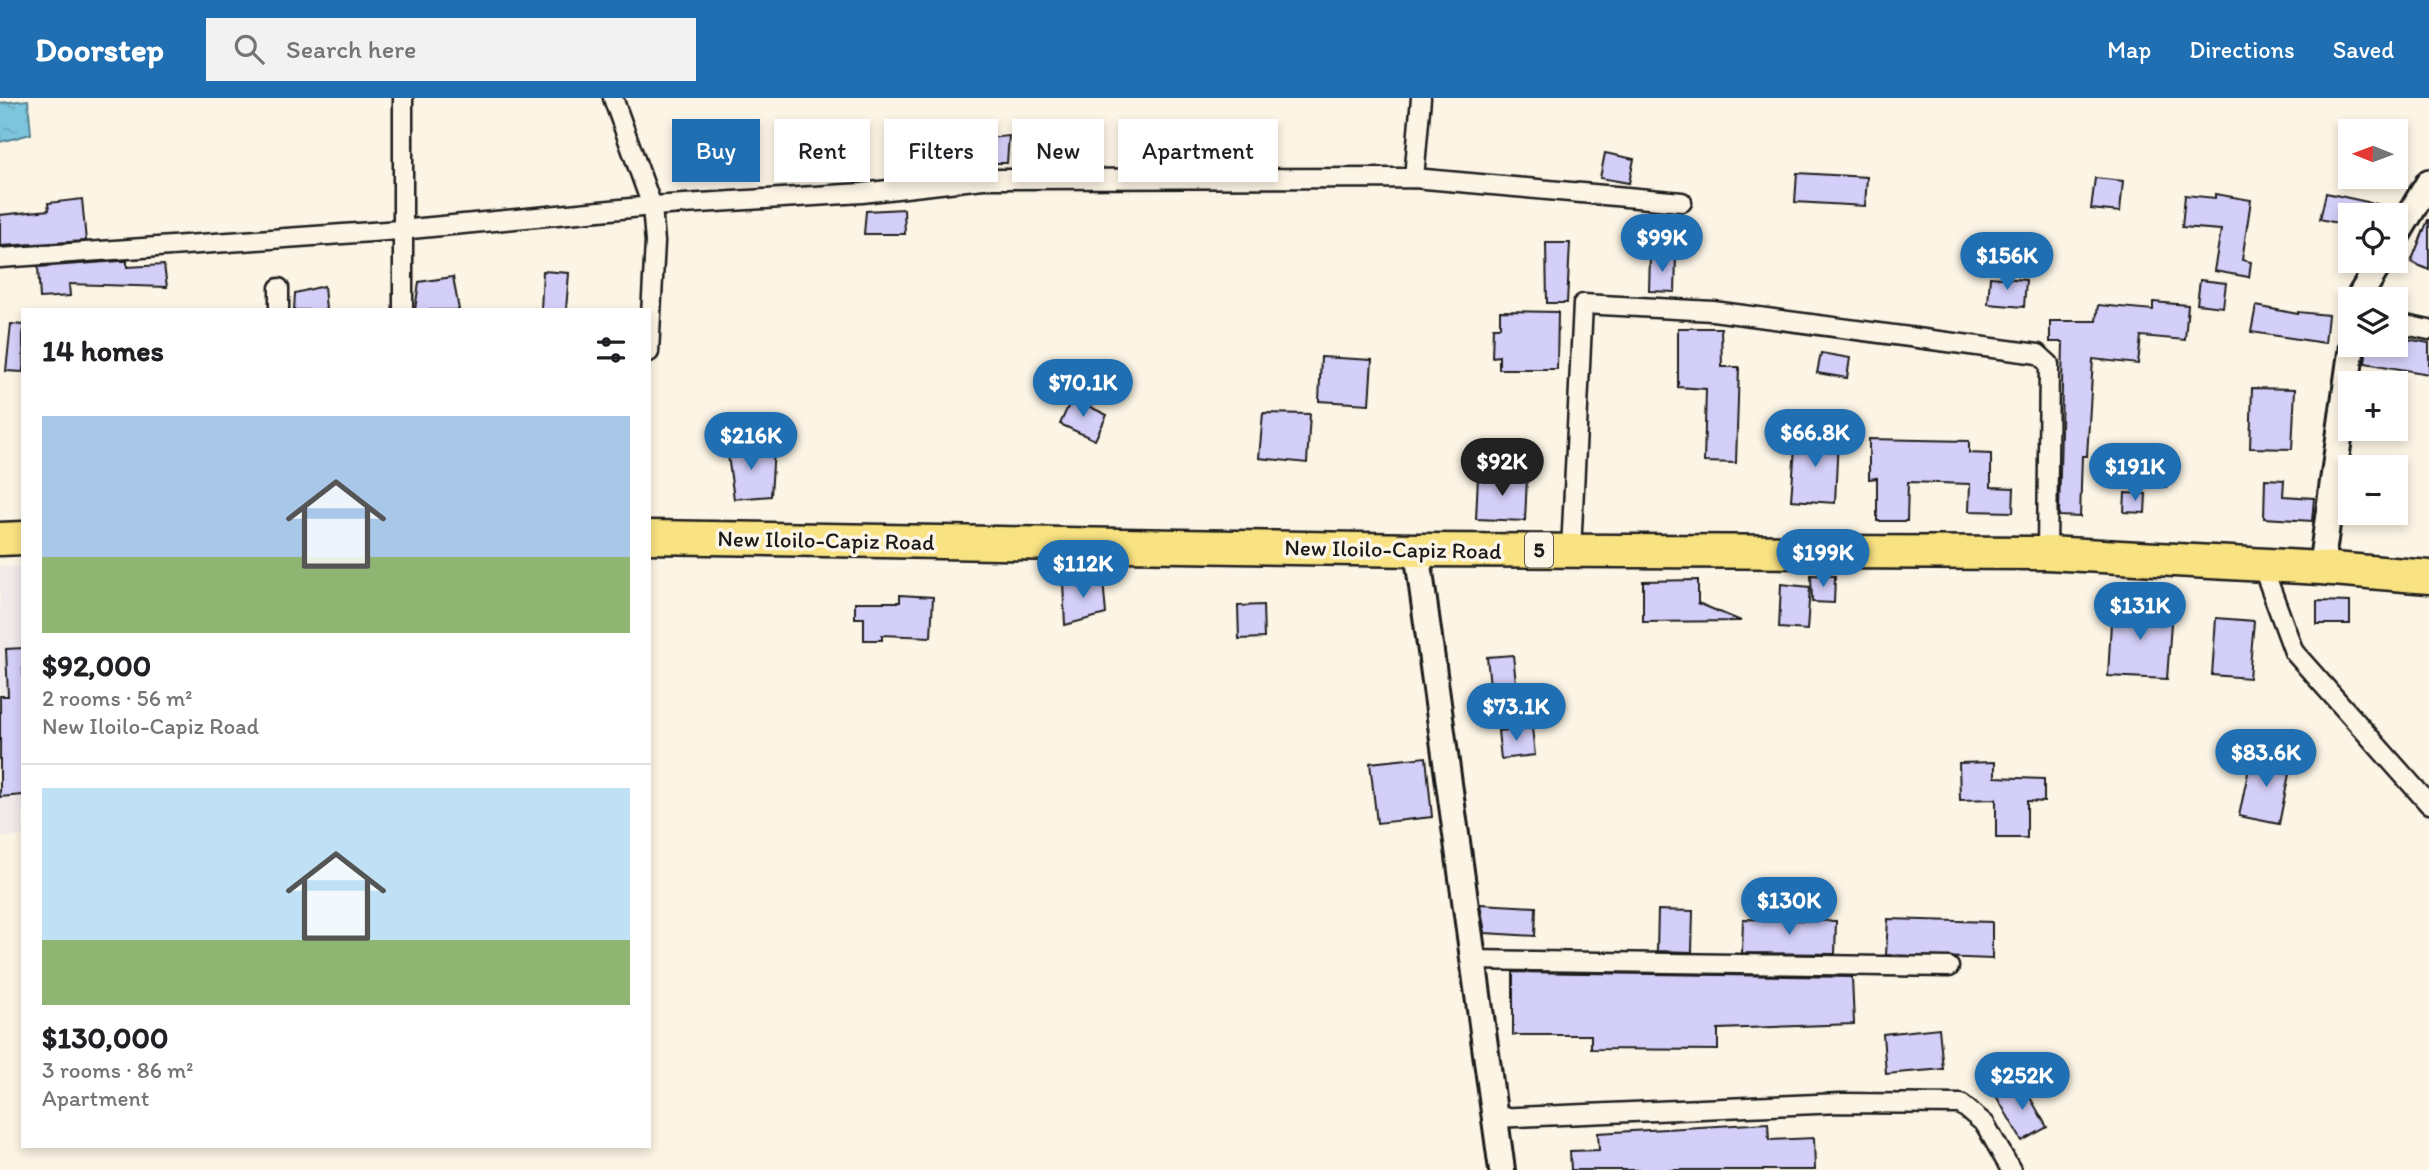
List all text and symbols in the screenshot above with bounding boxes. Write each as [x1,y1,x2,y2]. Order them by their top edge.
search box [206,18,696,81]
text: Doorstep [35,30,164,69]
icon: search [230,30,268,68]
text: Search here [286,33,416,65]
text: Map [2107,35,2151,64]
text: Directions [2189,35,2295,64]
text: Saved [2333,35,2394,64]
chip: Buy [672,119,760,182]
chip: Rent [774,119,870,182]
chip: Filters [884,119,998,182]
chip: New [1012,119,1104,182]
chip: Apartment [1118,119,1278,182]
north arrow [2338,119,2408,189]
map controls [2338,119,2408,525]
button: locate [2338,203,2408,273]
pin: $99K [1621,214,1703,274]
text: $99K [1637,223,1687,251]
pin: $156K [1958,232,2056,292]
text: $156K [1976,241,2038,269]
button: layers [2338,287,2408,357]
icon: filters [592,331,630,369]
text: 14 homes [42,332,164,369]
pin: $70.1K [1026,360,1140,419]
text: $70.1K [1049,368,1117,396]
button: + [2338,371,2408,441]
pin: $66.8K [1758,410,1872,469]
pin: $216K [702,412,800,472]
text: $66.8K [1781,418,1849,446]
text: $216K [720,421,782,449]
pin: $92K [1461,438,1543,498]
pin: $191K [2086,444,2184,503]
text: $92K [1477,447,1527,475]
text: $191K [2105,452,2165,480]
button: − [2338,455,2408,525]
icon: home [273,461,399,587]
street label: New Iloilo-Capiz Road [717,524,935,556]
pin: $199K [1774,530,1872,589]
road number: 5 [1525,532,1553,568]
street label: New Iloilo-Capiz Road [1284,533,1502,565]
text: $199K [1792,538,1854,566]
pin: $112K [1034,540,1132,600]
text: $112K [1053,549,1113,577]
pin: $131K [2091,582,2189,642]
text: $131K [2110,591,2170,619]
text: $92,000 [42,647,151,684]
text: 2 rooms · 56 m² [42,684,193,712]
pin: $73.1K [1459,684,1573,743]
text: $73.1K [1483,692,1549,720]
text: New Iloilo-Capiz Road [42,712,259,740]
pin: $83.6K [2209,730,2323,789]
text: $83.6K [2231,738,2301,766]
icon: home [273,833,399,959]
pin: $130K [1740,878,1838,937]
text: $130K [1757,886,1821,914]
text: $130,000 [42,1019,169,1056]
pin: $252K [1973,1052,2071,1112]
text: 3 rooms · 86 m² [42,1056,194,1084]
text: $252K [1991,1061,2053,1089]
text: Apartment [42,1084,149,1112]

